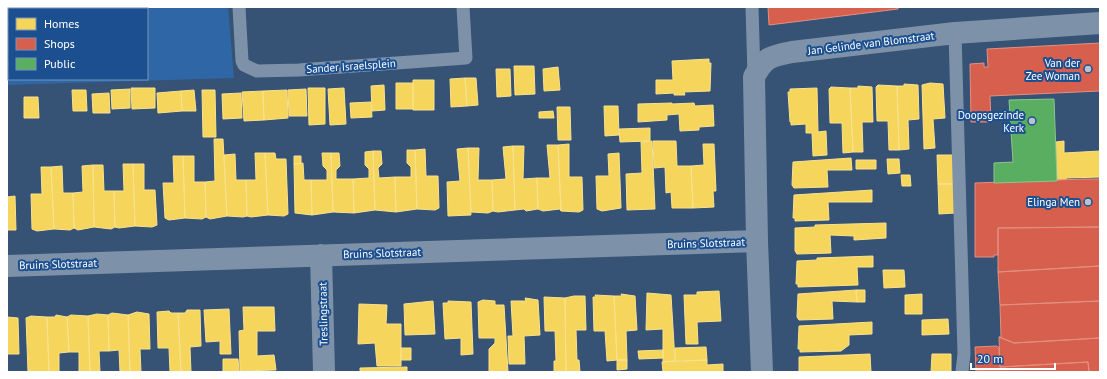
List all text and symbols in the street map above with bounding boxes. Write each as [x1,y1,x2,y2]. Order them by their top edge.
legend [8,8,148,80]
text: Homes [44,16,79,31]
street label: Jan Gelinde van Blomstraat [806,28,935,58]
text: Shops [44,36,75,51]
text: Public [44,56,76,71]
street label: Sander Israelsplein [306,56,396,76]
place label: Van der Zee Woman [1026,56,1080,83]
marker: Van der Zee Woman [1083,64,1093,74]
place label: Doopsgezinde Kerk [958,108,1025,135]
marker: Doopsgezinde Kerk [1027,116,1037,126]
place label: Elinga Men [1027,195,1080,209]
marker: Elinga Men [1083,197,1093,207]
street label: Bruins Slotstraat [667,235,746,251]
street label: Bruins Slotstraat [343,245,422,261]
street label: Bruins Slotstraat [19,256,98,272]
street label: Treslingstraat [315,282,331,346]
scale bar [971,345,1055,371]
text: 20 m [977,351,1003,366]

